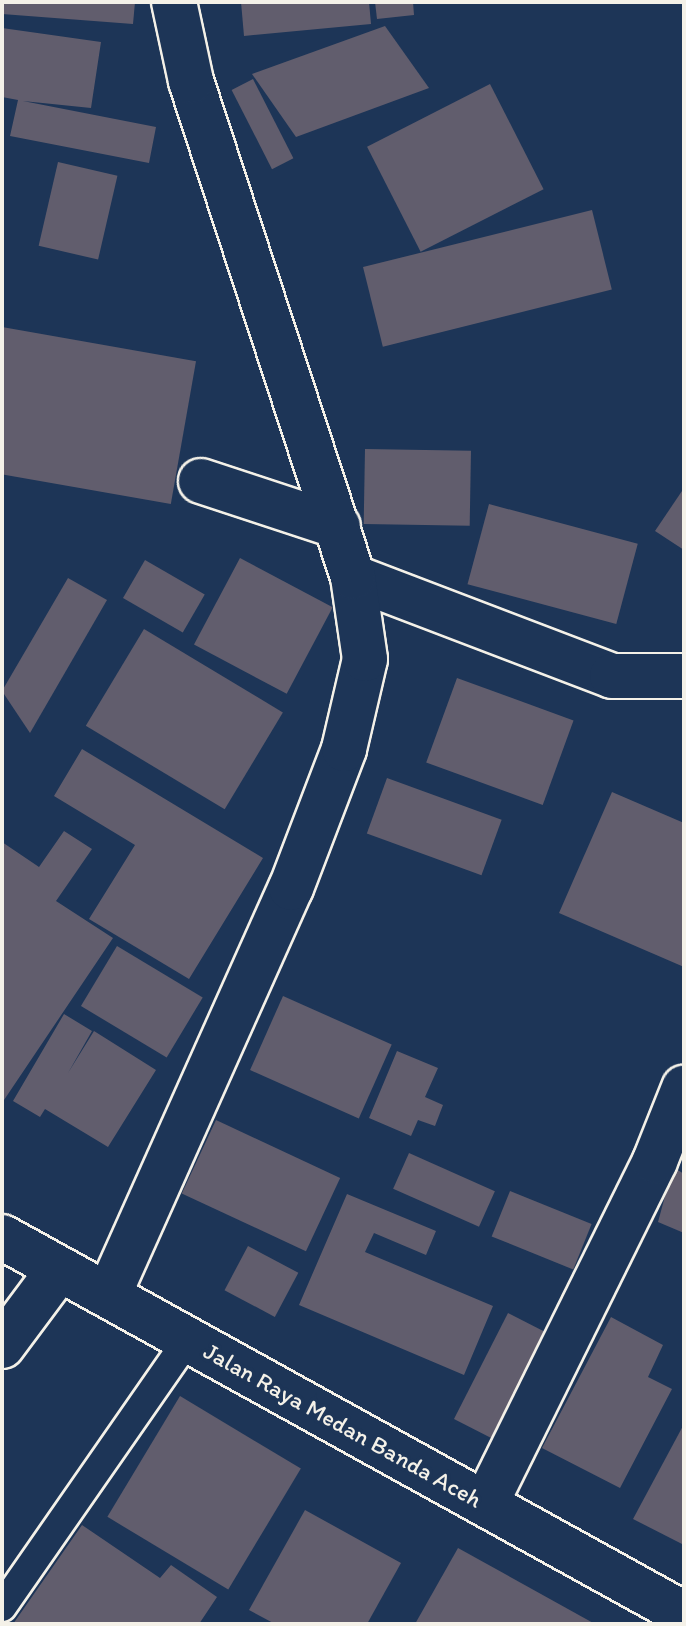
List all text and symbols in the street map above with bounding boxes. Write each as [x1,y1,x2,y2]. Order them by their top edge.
street label: Jalan Raya Medan Banda Aceh [200,1337,486,1513]

